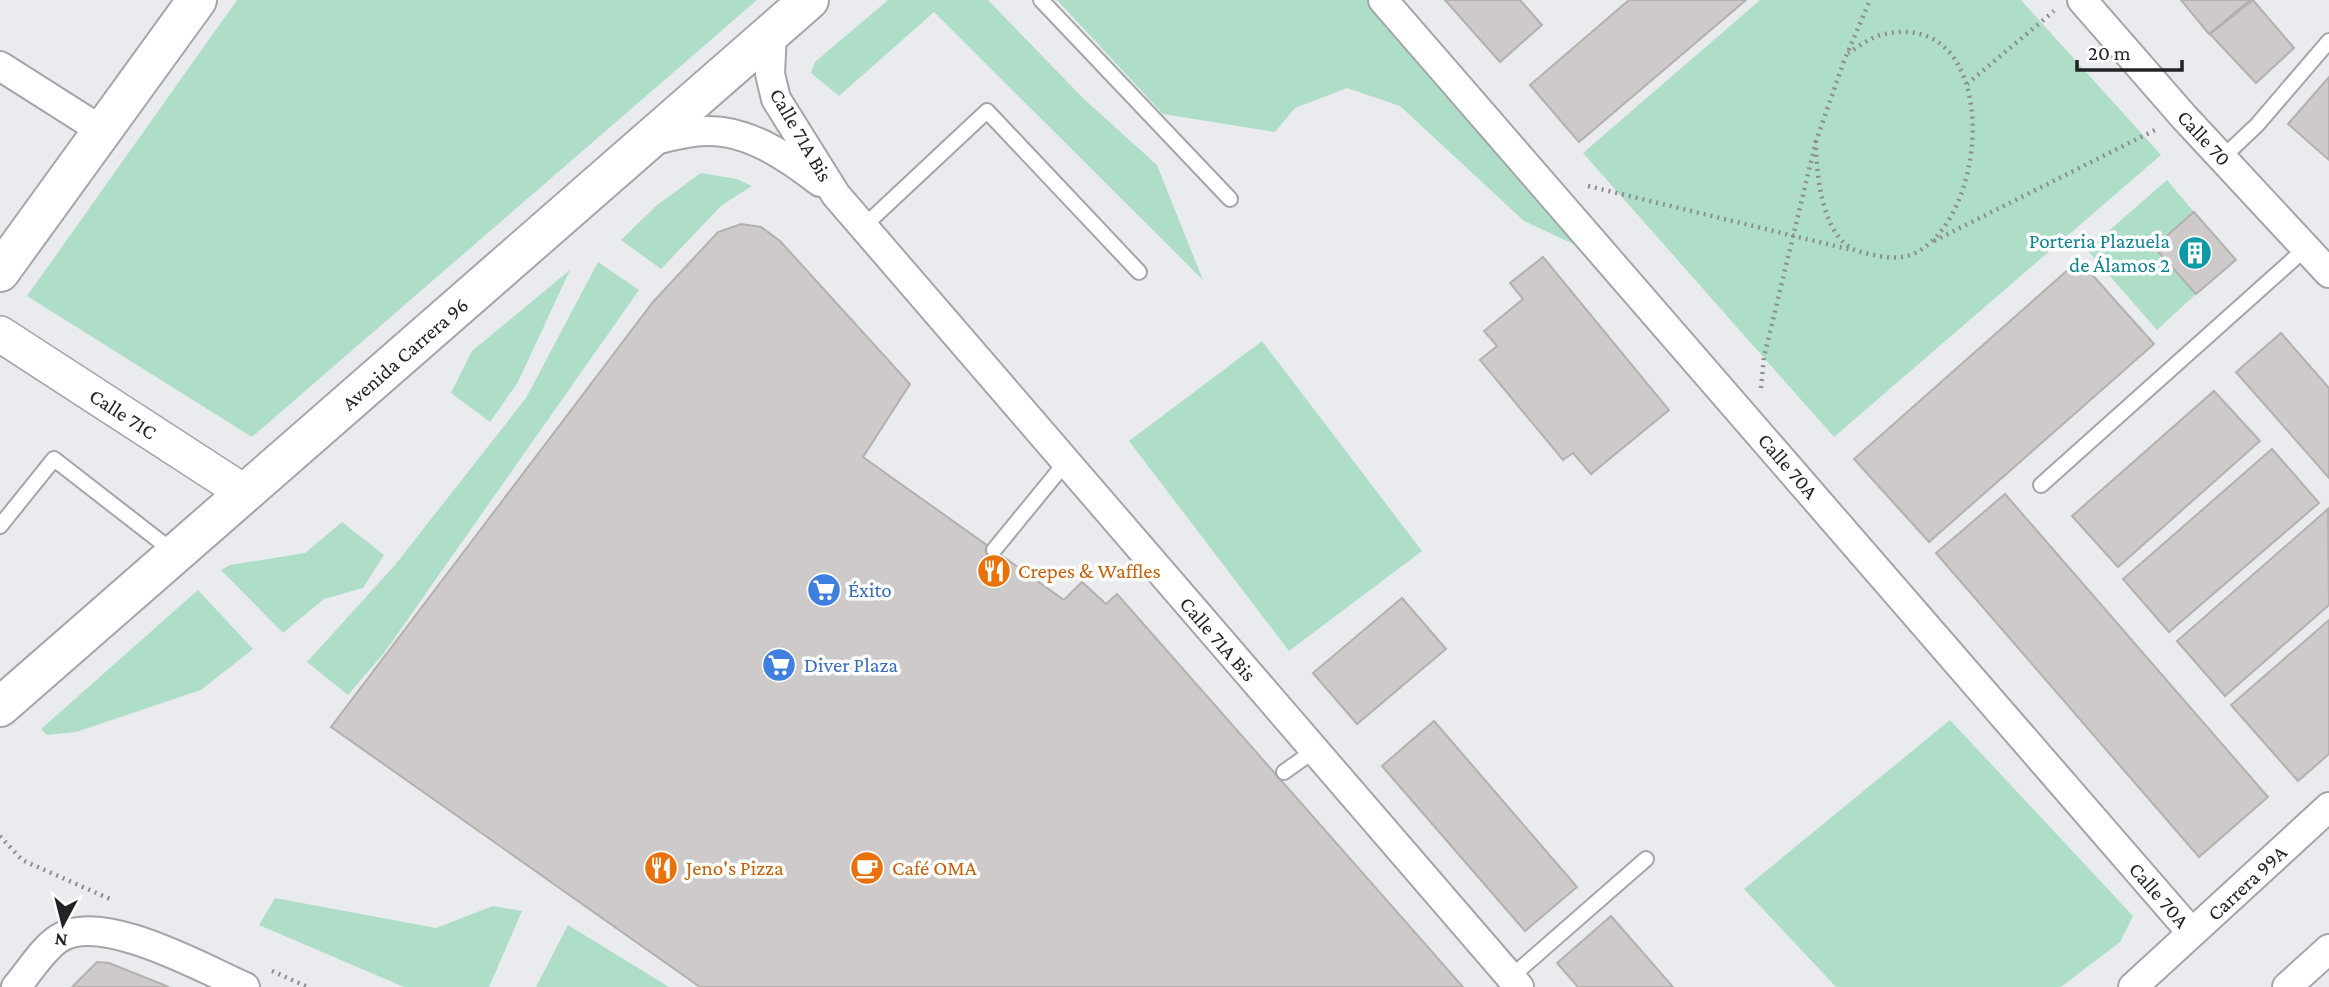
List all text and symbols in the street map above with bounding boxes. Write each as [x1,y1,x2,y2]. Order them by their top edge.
scale bar [2077,28,2182,72]
text: 20 m [2088,41,2131,65]
street label: Calle 71A Bis [765,84,837,186]
street label: Calle 70 [2172,105,2236,171]
place label: Porteria Plazuela de Álamos 2 [2029,229,2170,277]
building icon: Porteria Plazuela de Álamos 2 [2176,234,2214,272]
street label: Avenida Carrera 96 [337,293,473,415]
street label: Calle 71C [85,383,161,445]
street label: Calle 70A [1753,428,1823,504]
restaurant icon: Crepes & Waffles [975,552,1013,590]
place label: Crepes & Waffles [1018,559,1161,583]
supermarket icon: Éxito [805,571,843,609]
place label: Éxito [848,578,892,602]
street label: Calle 71A Bis [1175,592,1261,686]
supermarket icon: Diver Plaza [760,646,798,684]
place label: Diver Plaza [804,653,898,677]
street label: Carrera 99A [2202,840,2292,926]
restaurant icon: Jeno's Pizza [642,849,680,887]
cafe icon: Café OMA [848,849,886,887]
place label: Jeno's Pizza [684,856,784,880]
place label: Café OMA [892,856,977,880]
street label: Calle 70A [2124,857,2194,933]
north arrow [28,889,98,959]
text: N [53,929,69,952]

